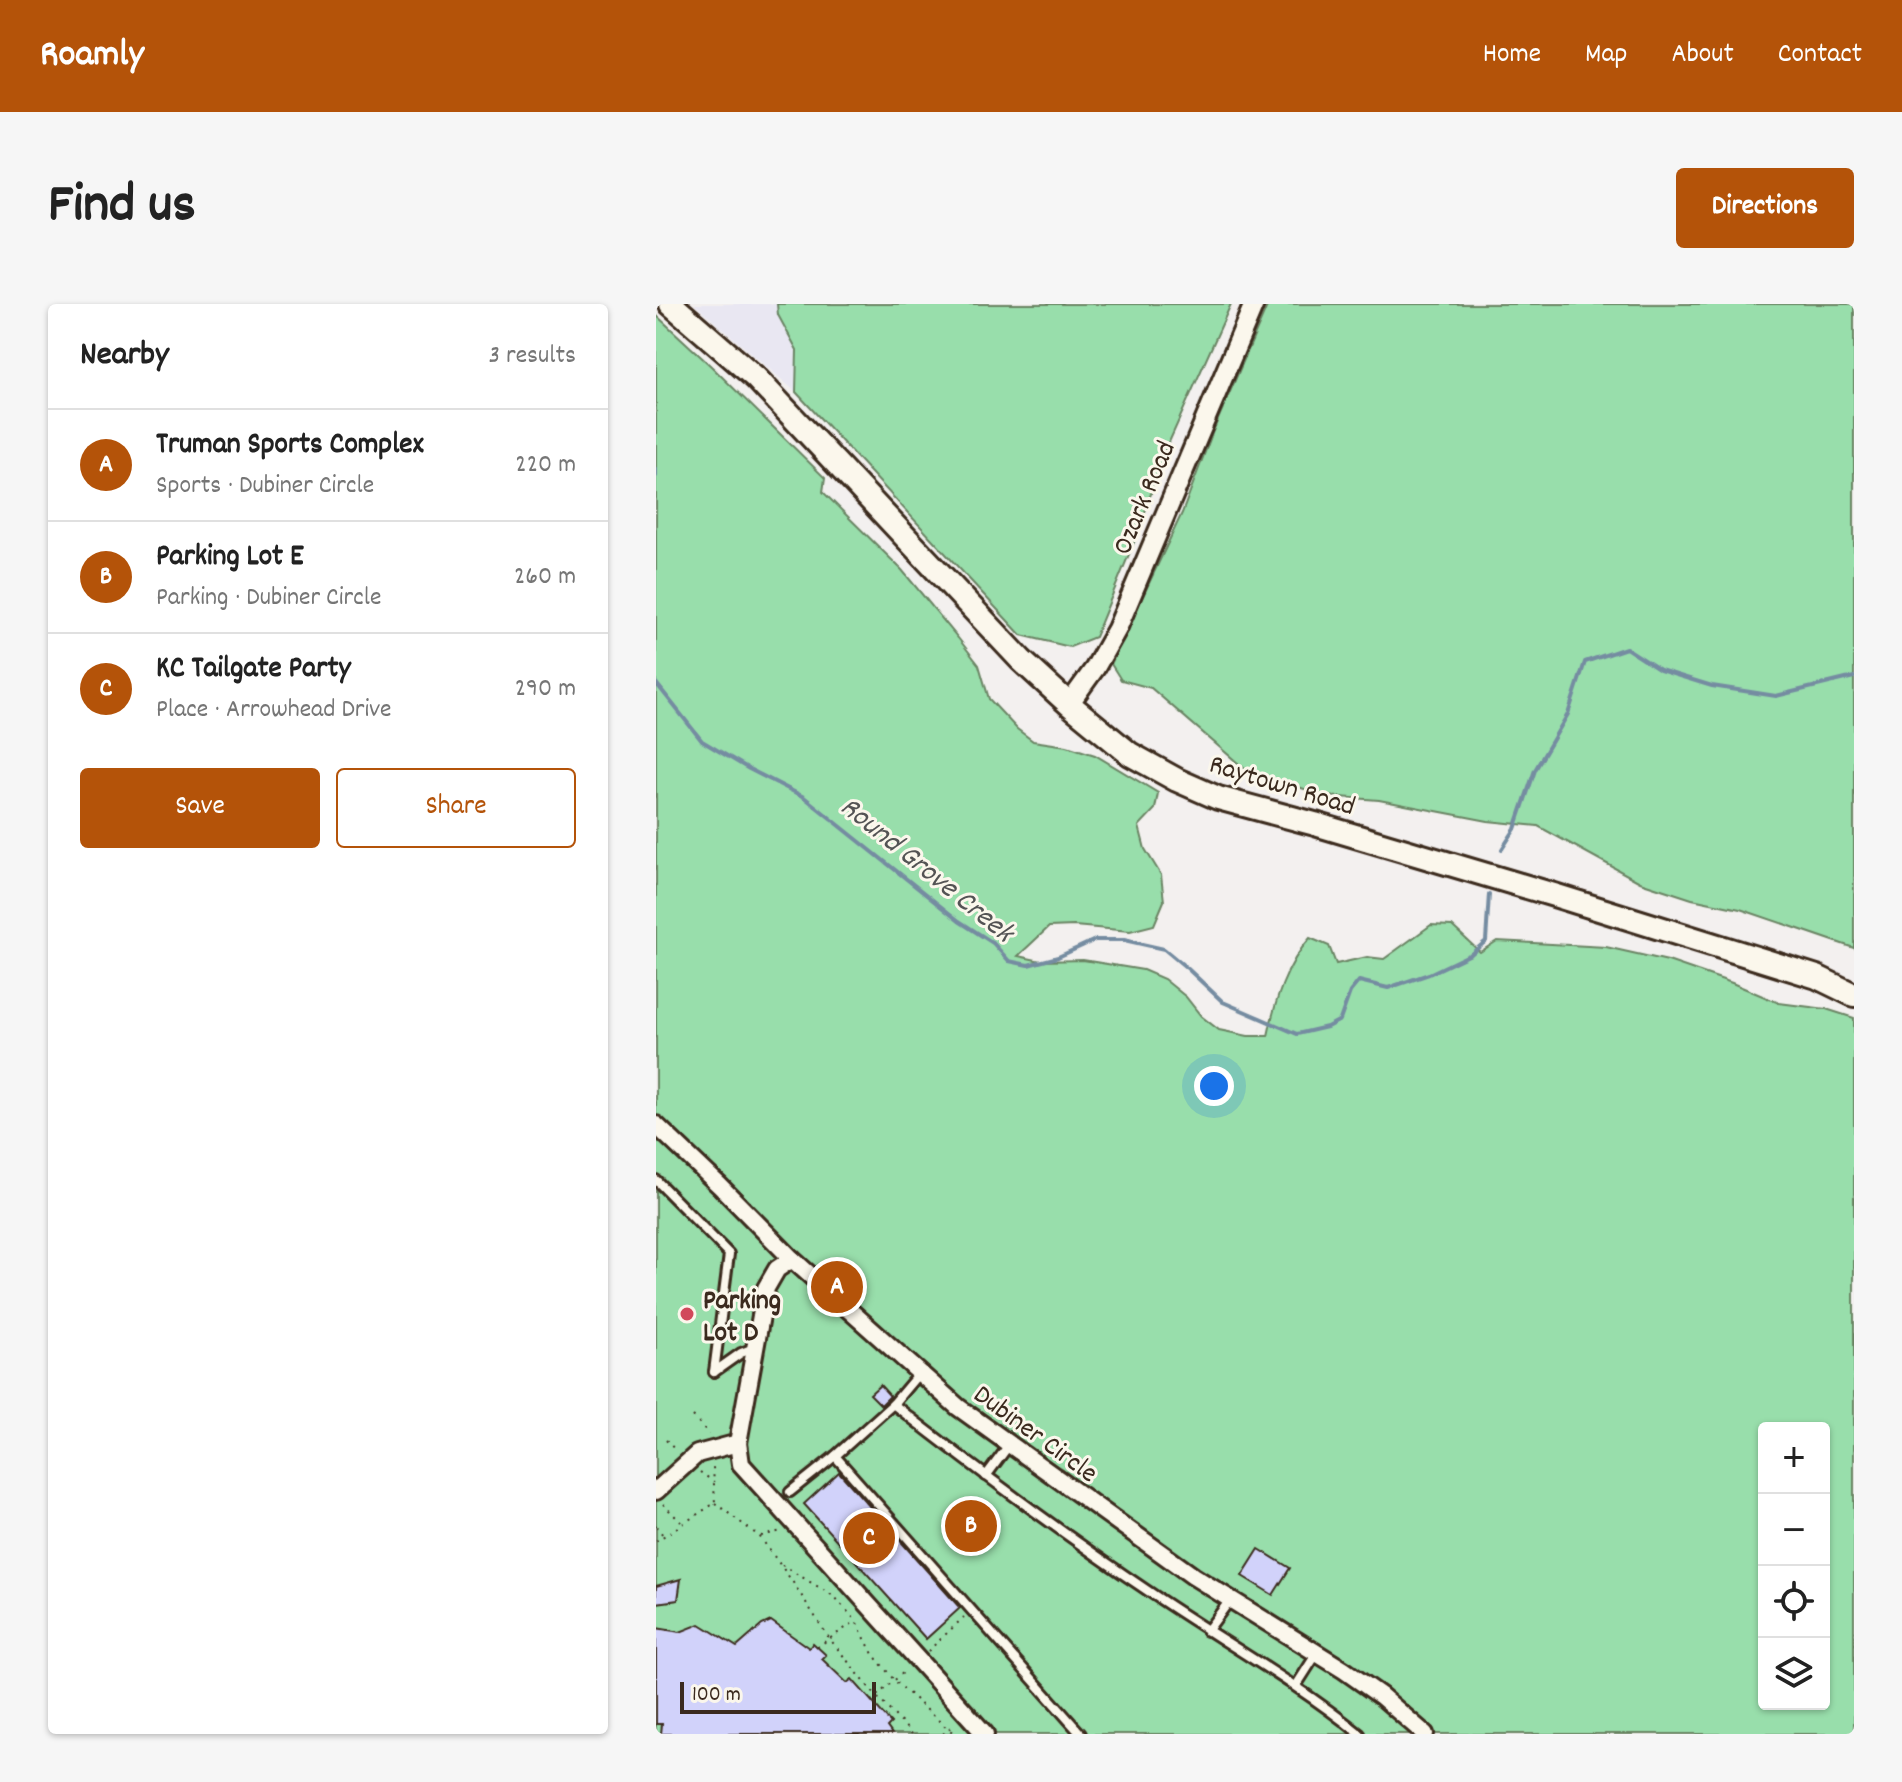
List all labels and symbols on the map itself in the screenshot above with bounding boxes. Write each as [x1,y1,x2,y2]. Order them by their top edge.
street label: Ozark Road [1105,436,1189,562]
street label: Raytown Road [1204,747,1359,829]
water label: Round Grove Creek [829,788,1023,957]
your location [1194,1066,1234,1106]
pin: A [811,1257,863,1317]
place label: Parking Lot D [703,1283,781,1355]
marker: Parking Lot D [678,1305,696,1323]
street label: Dubiner Circle [963,1377,1105,1495]
pin: B [945,1496,997,1556]
pin: C [843,1508,895,1568]
scale bar [680,1678,876,1714]

